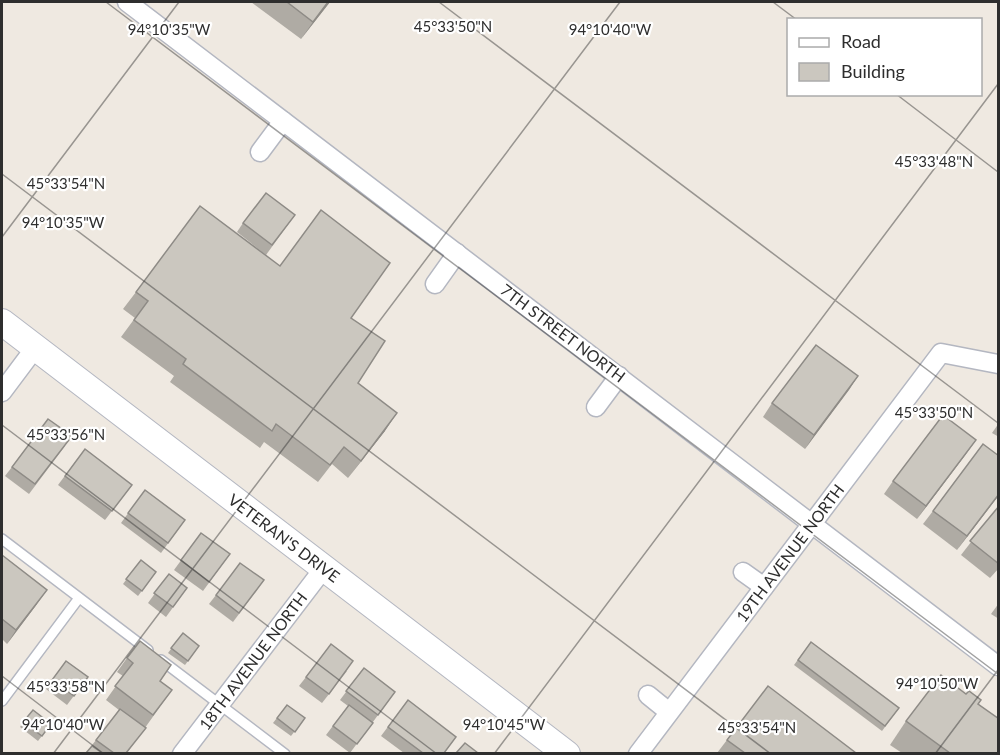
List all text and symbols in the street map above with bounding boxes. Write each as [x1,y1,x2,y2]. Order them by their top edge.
text: 45°33'50"N [414,17,492,35]
legend [787,18,982,96]
text: 94°10'35"W [128,20,211,38]
text: 94°10'40"W [569,20,652,38]
text: Road [841,30,881,52]
text: Building [841,60,905,82]
text: 45°33'48"N [895,152,973,170]
text: 45°33'54"N [27,174,105,192]
text: 94°10'35"W [22,213,105,231]
street label: 7TH STREET NORTH [497,280,629,386]
text: 45°33'50"N [895,403,973,421]
text: 45°33'56"N [27,425,105,443]
street label: 19TH AVENUE NORTH [732,480,848,625]
street label: VETERAN'S DRIVE [225,490,344,586]
street label: 18TH AVENUE NORTH [195,588,311,733]
text: 94°10'50"W [896,674,979,692]
text: 45°33'58"N [27,677,105,695]
text: 94°10'40"W [22,715,105,733]
text: 94°10'45"W [463,715,546,733]
text: 45°33'54"N [718,718,796,736]

